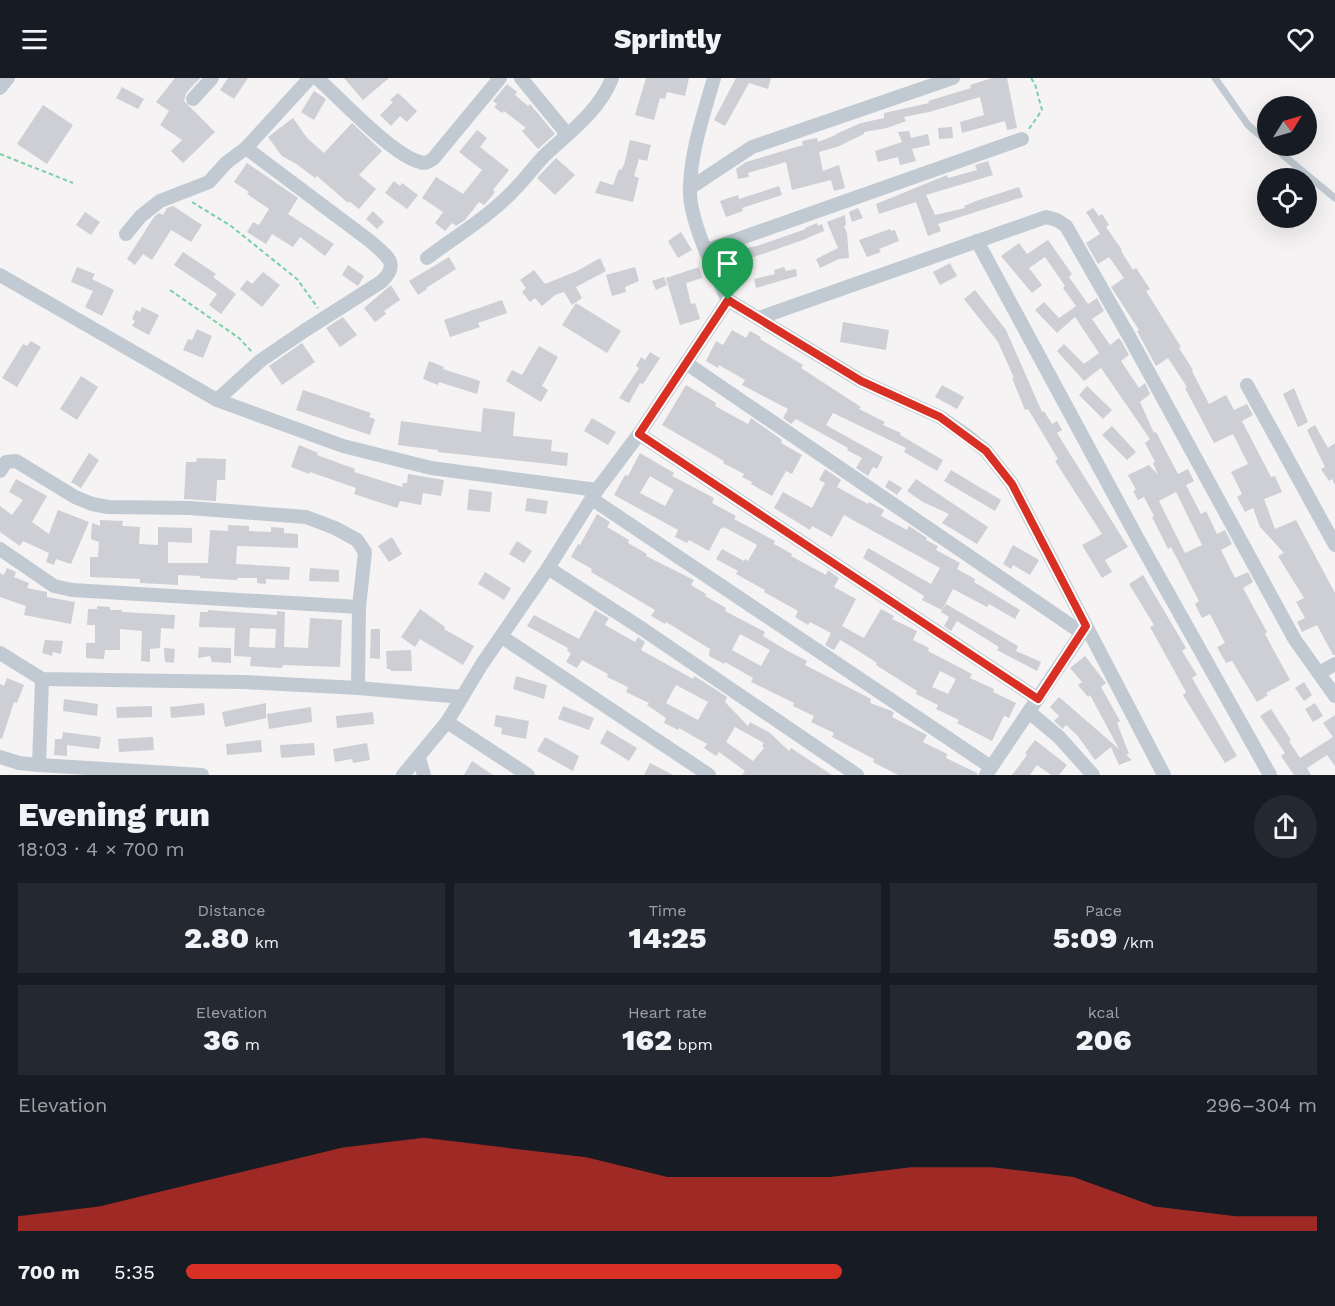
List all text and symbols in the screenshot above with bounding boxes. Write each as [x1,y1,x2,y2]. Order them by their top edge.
icon: menu [18,23,51,56]
text: Sprintly [614,23,721,55]
icon: heart [1284,23,1317,56]
north arrow [1257,96,1317,156]
map controls [1257,96,1317,228]
button: locate [1257,168,1317,228]
pin [702,238,753,300]
icon: arrive [711,247,744,280]
text: Evening run [18,795,210,834]
button: share [1254,795,1317,858]
text: 18:03 · 4 × 700 m [18,837,185,861]
text: Distance [197,901,266,920]
text: Time [648,901,687,920]
text: Pace [1085,901,1122,920]
text: 2.80 [184,920,249,955]
text: 14:25 [629,920,706,955]
text: 5:09 [1053,920,1117,955]
text: km [249,933,279,952]
text: /km [1117,933,1154,952]
text: Elevation [196,1003,267,1022]
text: Heart rate [628,1003,707,1022]
text: kcal [1088,1003,1119,1022]
text: 36 [203,1022,239,1057]
text: 162 [622,1022,672,1057]
text: 206 [1075,1022,1132,1057]
text: m [239,1035,260,1054]
text: bpm [672,1035,713,1054]
text: Elevation [18,1093,107,1117]
text: 296–304 m [1206,1093,1317,1117]
text: 700 m [18,1260,80,1284]
text: 5:35 [114,1260,155,1284]

